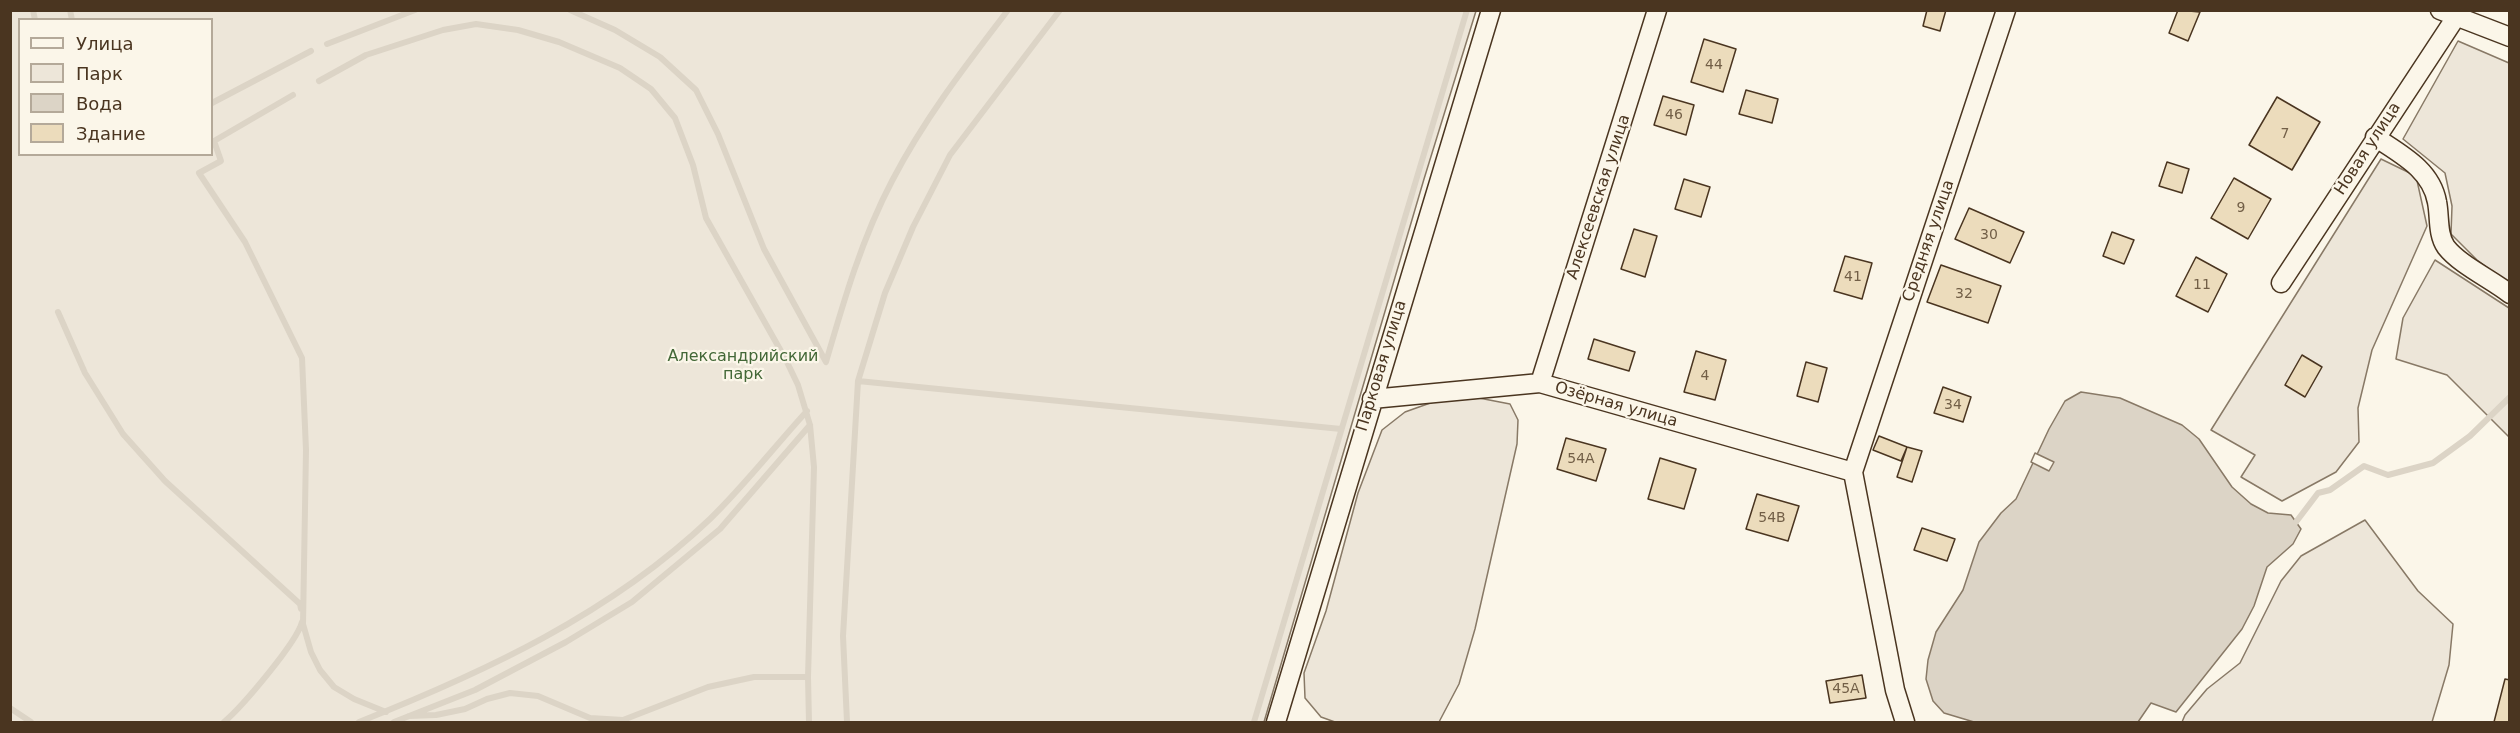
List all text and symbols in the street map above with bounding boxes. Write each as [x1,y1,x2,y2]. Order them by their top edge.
legend [18,18,213,156]
text: Улица [76,33,133,54]
house number: 44 [1705,57,1723,73]
text: Парк [76,63,123,84]
text: Вода [76,93,123,114]
street label: Новая улица [2331,99,2405,199]
house number: 46 [1665,107,1683,123]
street label: Алексеевская улица [1563,112,1635,282]
text: Здание [76,123,146,144]
house number: 7 [2281,126,2289,142]
street label: Средняя улица [1899,177,1959,305]
house number: 9 [2237,200,2245,216]
house number: 30 [1980,227,1998,243]
house number: 41 [1844,269,1862,285]
house number: 11 [2193,277,2211,293]
house number: 32 [1955,286,1973,302]
street label: Парковая улица [1353,298,1411,434]
park label: Александрийский парк [667,347,819,385]
house number: 4 [1701,368,1709,384]
street label: Озёрная улица [1552,378,1680,432]
house number: 34 [1944,397,1962,413]
house number: 54А [1567,451,1595,467]
house number: 54В [1758,510,1786,526]
house number: 45А [1832,681,1860,697]

